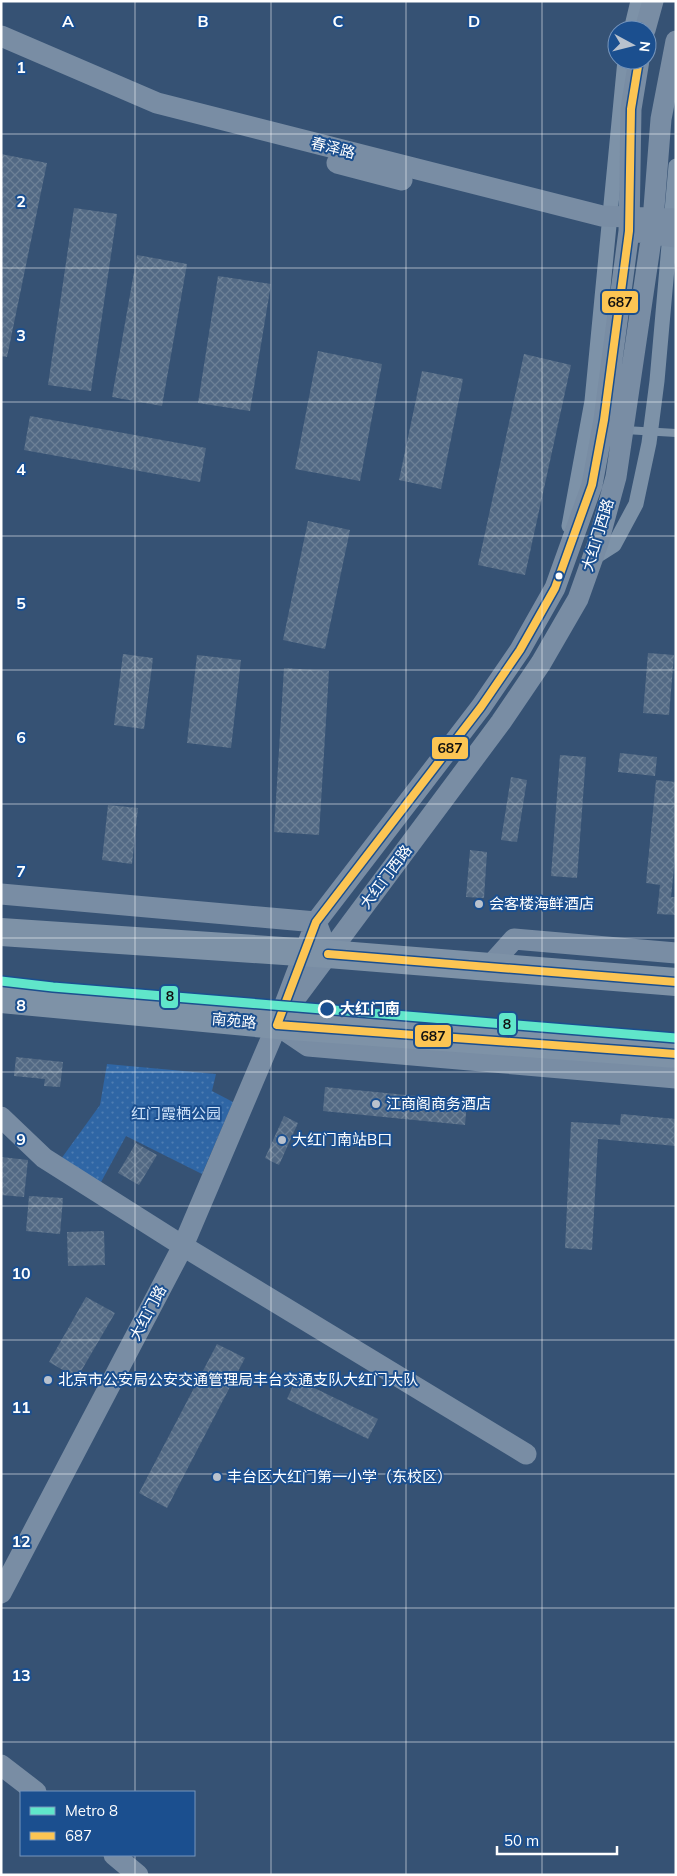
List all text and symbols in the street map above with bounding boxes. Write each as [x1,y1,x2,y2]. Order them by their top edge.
text: A [62,11,74,31]
text: B [197,11,209,31]
text: C [333,11,344,31]
text: D [468,11,480,31]
north arrow [607,20,657,70]
text: N [635,40,654,53]
text: 1 [16,57,26,77]
street label: 春泽路 [309,133,357,162]
text: 2 [16,191,26,211]
line badge: 687 [601,290,639,314]
text: 687 [607,293,633,311]
text: 3 [16,325,26,345]
text: 4 [16,459,26,479]
street label: 大红门西路 [577,496,618,574]
unlabelled marker [554,571,564,581]
text: 5 [16,593,26,613]
text: 6 [16,727,26,747]
line badge: 687 [431,736,469,760]
text: 687 [437,739,463,757]
street label: 大红门西路 [355,841,416,912]
text: 7 [16,861,26,881]
place label: 会客楼海鲜酒店 [489,894,594,913]
marker: 会客楼海鲜酒店 [473,898,485,910]
line badge: 8 [160,985,179,1009]
text: 8 [166,987,174,1005]
text: 8 [16,995,26,1015]
place label: 大红门南 [340,999,400,1018]
marker: 大红门南 [318,1000,336,1018]
street label: 南苑路 [211,1009,257,1032]
line badge: 8 [498,1012,517,1036]
text: 8 [503,1015,511,1033]
line badge: 687 [414,1024,452,1048]
text: 687 [420,1027,446,1045]
place label: 江商阁商务酒店 [386,1094,491,1113]
marker: 江商阁商务酒店 [370,1098,382,1110]
park label: 红门霞栖公园 [131,1104,221,1123]
text: 9 [16,1129,26,1149]
place label: 大红门南站B口 [292,1130,392,1149]
marker: 大红门南站B口 [276,1134,288,1146]
text: 10 [11,1263,31,1283]
street label: 大红门路 [125,1282,170,1344]
place label: 北京市公安局公安交通管理局丰台交通支队大红门大队 [58,1370,418,1389]
marker: 北京市公安局公安交通管理局丰台交通支队大红门大队 [42,1374,54,1386]
text: 11 [11,1397,31,1417]
place label: 丰台区大红门第一小学（东校区） [227,1467,452,1486]
marker: 丰台区大红门第一小学（东校区） [211,1471,223,1483]
text: 12 [11,1531,31,1551]
text: 13 [11,1665,31,1685]
legend [20,1791,195,1856]
text: Metro 8 [65,1801,118,1820]
scale bar [497,1824,617,1856]
text: 687 [65,1826,92,1845]
text: 50 m [504,1831,539,1850]

